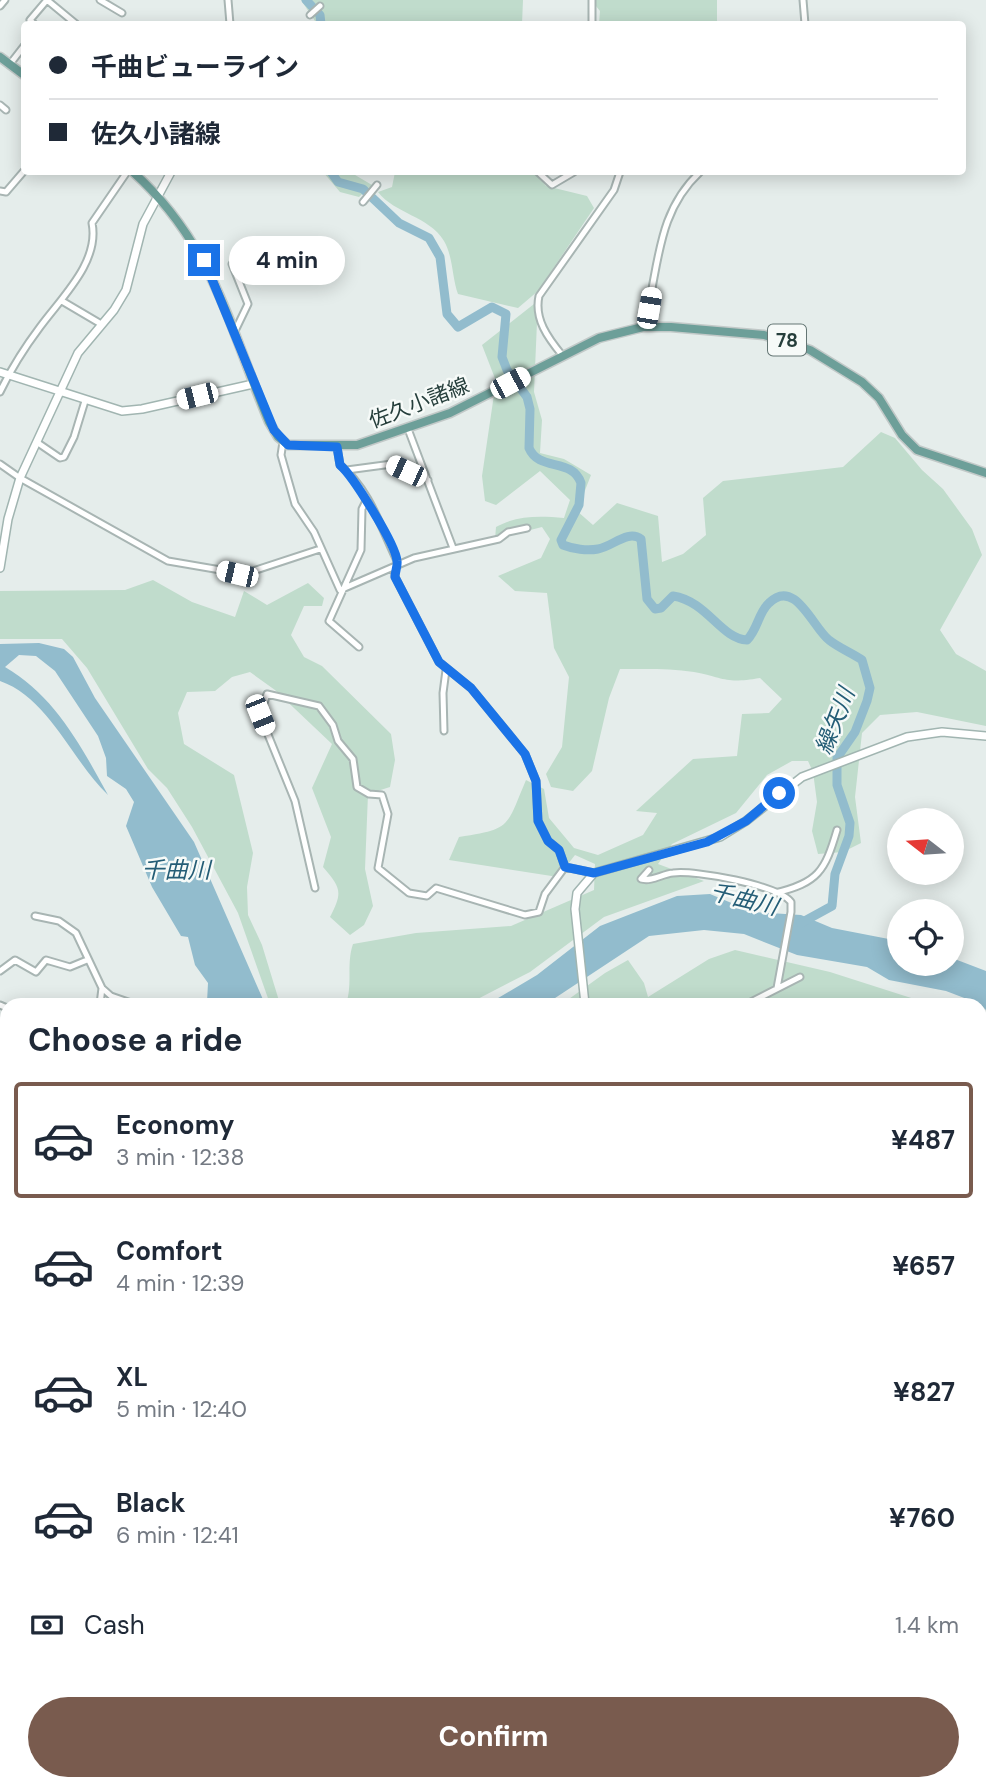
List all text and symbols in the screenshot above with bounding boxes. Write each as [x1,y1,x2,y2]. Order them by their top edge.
text: 千曲ビューライン [91,50,299,84]
text: 佐久小諸線 [91,117,221,151]
callout: 4 min [228,236,344,284]
route end [188,244,220,276]
text: 4 min [256,245,318,275]
car [636,285,663,331]
road number: 78 [768,324,806,356]
car [487,364,534,402]
street label: 佐久小諸線 [365,371,473,435]
car [175,381,220,411]
car [383,453,430,489]
car [215,559,260,589]
water label: 繰矢川 [809,681,862,759]
car [243,692,278,738]
route start [763,777,795,809]
north arrow [887,808,964,886]
map controls [887,808,964,976]
water label: 千曲川 [142,855,214,885]
water label: 千曲川 [707,876,784,923]
button: locate [887,899,964,976]
text: Choose a ride [28,1019,243,1061]
text: Economy [116,1108,234,1142]
icon: car [32,1109,95,1172]
text: ¥487 [891,1123,955,1157]
text: 3 min · 12:38 [116,1142,244,1172]
text: Comfort [116,1234,222,1268]
icon: car [32,1235,95,1298]
text: ¥657 [892,1249,955,1283]
text: 4 min · 12:39 [116,1268,245,1298]
text: XL [116,1360,148,1394]
icon: car [32,1361,95,1424]
text: ¥827 [893,1375,955,1409]
text: 5 min · 12:40 [116,1394,247,1424]
text: Black [116,1486,186,1520]
icon: car [32,1487,95,1550]
text: ¥760 [889,1501,955,1535]
text: 6 min · 12:41 [116,1520,239,1550]
icon: cash [28,1606,66,1644]
text: Cash [84,1608,145,1642]
text: 1.4 km [895,1610,959,1640]
button: Confirm [28,1697,959,1777]

